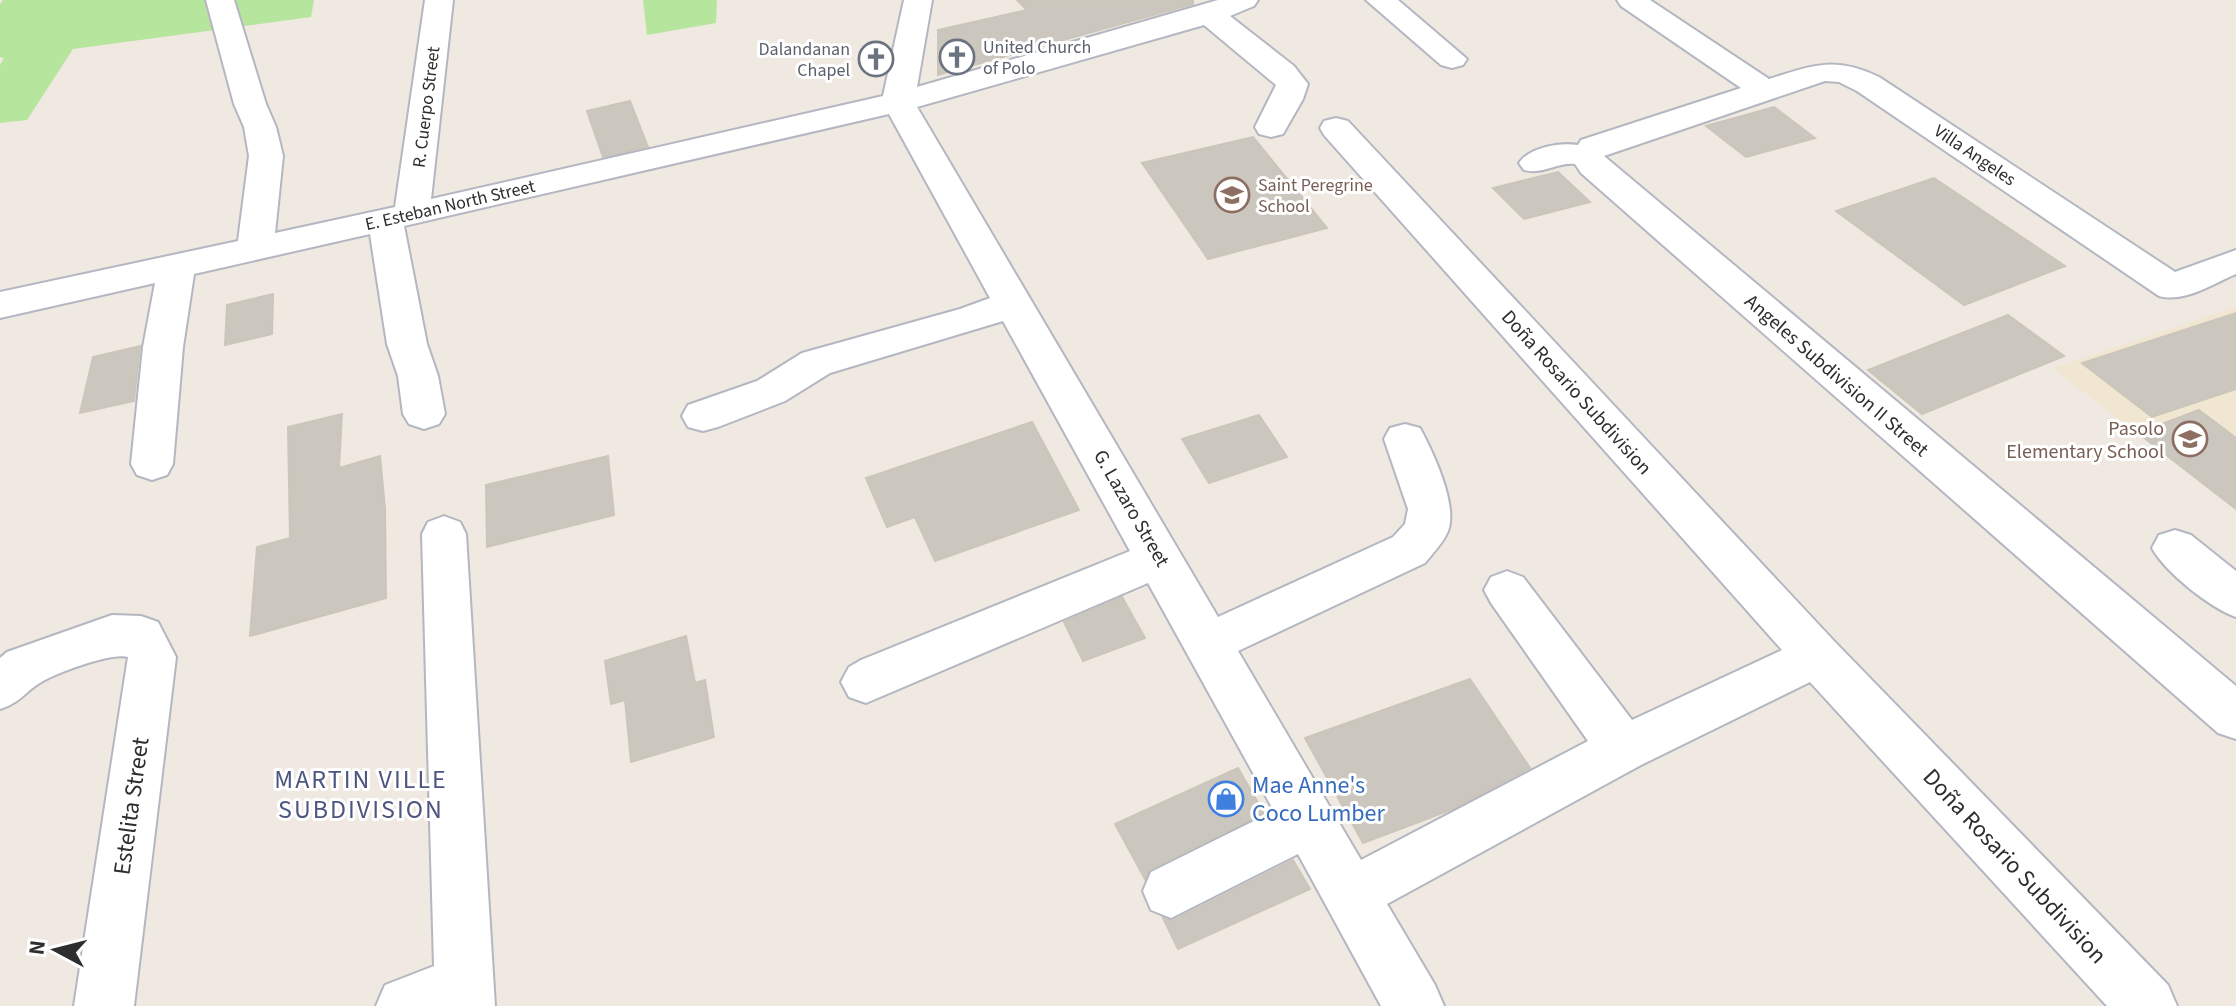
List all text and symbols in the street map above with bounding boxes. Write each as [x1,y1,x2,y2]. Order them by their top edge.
place label: United Church of Polo [983,35,1091,81]
place label: Dalandanan Chapel [759,37,850,83]
church icon: United Church of Polo [938,38,976,76]
church icon: Dalandanan Chapel [857,40,895,78]
street label: R. Cuerpo Street [407,45,446,169]
street label: Villa Angeles [1929,119,2021,192]
place label: Saint Peregrine School [1258,173,1373,219]
street label: E. Esteban North Street [363,174,537,237]
school or university icon: Saint Peregrine School [1213,176,1251,214]
street label: Angeles Subdivision II Street [1738,288,1935,464]
street label: Doña Rosario Subdivision [1494,304,1658,481]
place label: Pasolo Elementary School [2006,415,2164,466]
school or university icon: Pasolo Elementary School [2171,420,2209,458]
street label: G. Lazaro Street [1086,445,1176,572]
street label: Estelita Street [105,735,158,877]
district label: MARTIN VILLE SUBDIVISION [274,761,448,828]
street label: Doña Rosario Subdivision [1915,761,2115,972]
place label: Mae Anne's Coco Lumber [1252,768,1386,831]
shop icon: Mae Anne's Coco Lumber [1207,780,1245,818]
north arrow [16,910,96,990]
text: N [20,938,54,957]

